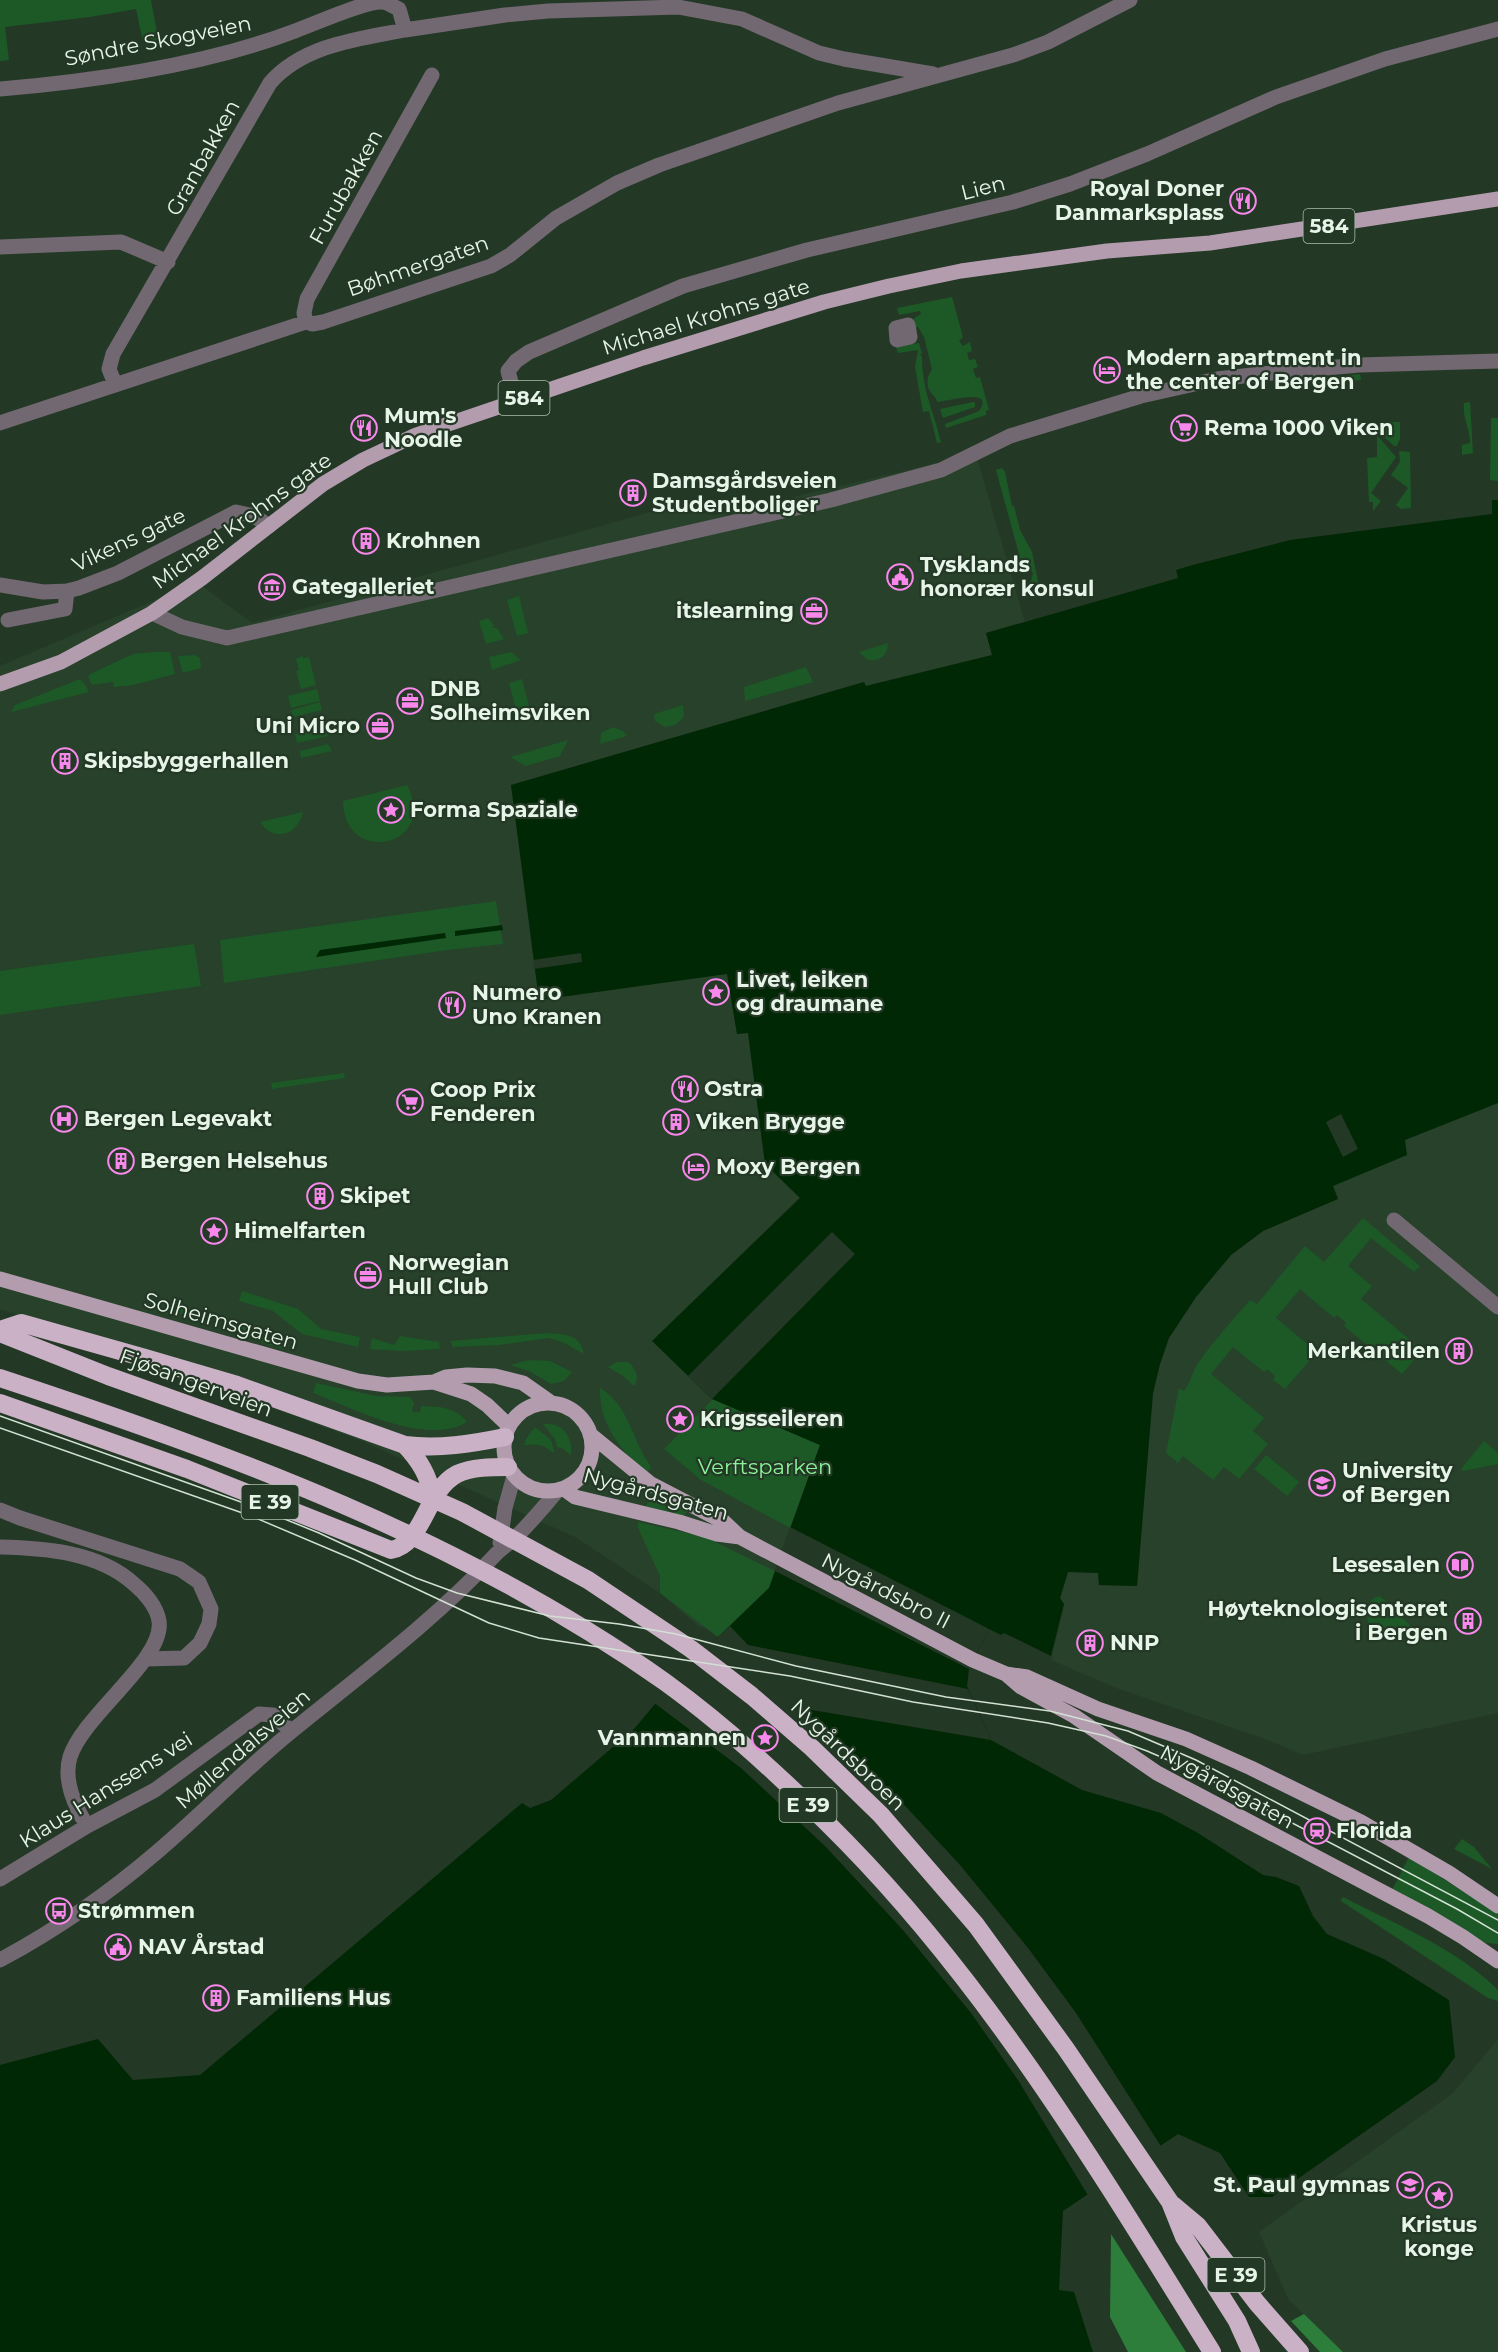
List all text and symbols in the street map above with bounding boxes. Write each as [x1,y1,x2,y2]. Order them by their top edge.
street label: Søndre Skogveien [62,10,253,71]
street label: Granbakken [160,96,245,220]
street label: Furubakken [304,125,387,249]
street label: Lien [958,170,1008,205]
place label: Royal Doner Danmarksplass [1055,176,1224,225]
restaurant icon: Royal Doner Danmarksplass [1228,186,1258,216]
road number: 584 [1304,209,1354,243]
street label: Bøhmergaten [344,230,492,301]
street label: Michael Krohns gate [599,273,813,360]
place label: Modern apartment in the center of Bergen [1126,345,1362,394]
hotel icon: Modern apartment in the center of Bergen [1092,355,1122,385]
road number: 584 [498,381,550,415]
place label: Mum's Noodle [384,403,463,452]
restaurant icon: Mum's Noodle [349,413,379,443]
supermarket icon: Rema 1000 Viken [1169,413,1199,443]
place label: Rema 1000 Viken [1204,415,1393,440]
street label: Michael Krohns gate [147,447,336,594]
place label: Damsgårdsveien Studentboliger [652,468,837,517]
building icon: Damsgårdsveien Studentboliger [618,478,648,508]
street label: Vikens gate [68,502,189,577]
building icon: Krohnen [351,526,381,556]
place label: Krohnen [386,528,481,553]
place label: Tysklands honorær konsul [920,552,1094,601]
public building icon: Tysklands honorær konsul [885,562,915,592]
museum icon: Gategalleriet [257,572,287,602]
place label: Gategalleriet [292,574,434,599]
office icon: itslearning [799,596,829,626]
place label: itslearning [676,598,794,623]
place label: DNB Solheimsviken [430,676,591,725]
office icon: DNB Solheimsviken [395,686,425,716]
office icon: Uni Micro [365,711,395,741]
place label: Uni Micro [255,713,360,738]
building icon: Skipsbyggerhallen [50,746,80,776]
place label: Skipsbyggerhallen [84,748,289,773]
place icon: Forma Spaziale [376,795,406,825]
place label: Forma Spaziale [410,797,578,822]
place label: Livet, leiken og draumane [736,967,883,1016]
place icon: Livet, leiken og draumane [701,977,731,1007]
place label: Numero Uno Kranen [472,980,602,1029]
restaurant icon: Numero Uno Kranen [437,990,467,1020]
restaurant icon: Ostra [670,1074,700,1104]
place label: Ostra [704,1076,763,1101]
place label: Coop Prix Fenderen [430,1077,536,1126]
supermarket icon: Coop Prix Fenderen [395,1087,425,1117]
hospital icon: Bergen Legevakt [49,1104,79,1134]
place label: Bergen Legevakt [84,1106,272,1131]
building icon: Viken Brygge [661,1107,691,1137]
place label: Viken Brygge [695,1109,845,1134]
building icon: Bergen Helsehus [106,1146,136,1176]
place label: Bergen Helsehus [140,1148,328,1173]
hotel icon: Moxy Bergen [681,1152,711,1182]
place label: Moxy Bergen [716,1154,861,1179]
building icon: Skipet [305,1181,335,1211]
place label: Skipet [340,1183,410,1208]
place icon: Himelfarten [199,1216,229,1246]
place label: Himelfarten [234,1218,366,1243]
place label: Norwegian Hull Club [388,1250,509,1299]
office icon: Norwegian Hull Club [353,1260,383,1290]
street label: Solheimsgaten [141,1287,301,1354]
building icon: Merkantilen [1444,1336,1474,1366]
place label: Merkantilen [1307,1338,1440,1363]
street label: Fjøsangerveien [116,1343,276,1422]
place icon: Krigsseileren [665,1404,695,1434]
place label: Krigsseileren [700,1406,843,1431]
park label: Verftsparken [698,1454,832,1479]
place label: University of Bergen [1342,1458,1453,1507]
street label: Nygårdsgaten [581,1462,731,1525]
school or university icon: University of Bergen [1307,1468,1337,1498]
road number: E 39 [242,1485,298,1519]
street label: Nygårdsbro II [818,1547,955,1634]
library icon: Lesesalen [1445,1550,1475,1580]
place label: Lesesalen [1332,1552,1440,1577]
place label: Høyteknologisenteret i Bergen [1208,1596,1448,1645]
building icon: Høyteknologisenteret i Bergen [1453,1606,1483,1636]
building icon: NNP [1075,1628,1105,1658]
place label: NNP [1110,1630,1159,1655]
street label: Møllendalsveien [170,1683,315,1814]
street label: Nygårdsbroen [786,1694,911,1816]
place icon: Vannmannen [750,1723,780,1753]
place label: Vannmannen [597,1725,746,1750]
street label: Klaus Hanssens vei [15,1726,197,1853]
street label: Nygårdsgaten [1156,1739,1299,1834]
road number: E 39 [780,1788,836,1822]
station icon: Florida [1302,1816,1332,1846]
place label: Florida [1336,1818,1412,1843]
bus stop icon: Strømmen [44,1896,74,1926]
place label: Strømmen [78,1898,195,1923]
public building icon: NAV Årstad [103,1932,133,1962]
place label: NAV Årstad [138,1932,264,1959]
building icon: Familiens Hus [201,1983,231,2013]
place label: Familiens Hus [236,1985,390,2010]
school or university icon: St. Paul gymnas [1395,2170,1425,2200]
place label: St. Paul gymnas [1213,2172,1390,2197]
place icon: Kristus konge [1424,2180,1454,2210]
place label: Kristus konge [1401,2212,1477,2261]
road number: E 39 [1208,2258,1264,2292]

